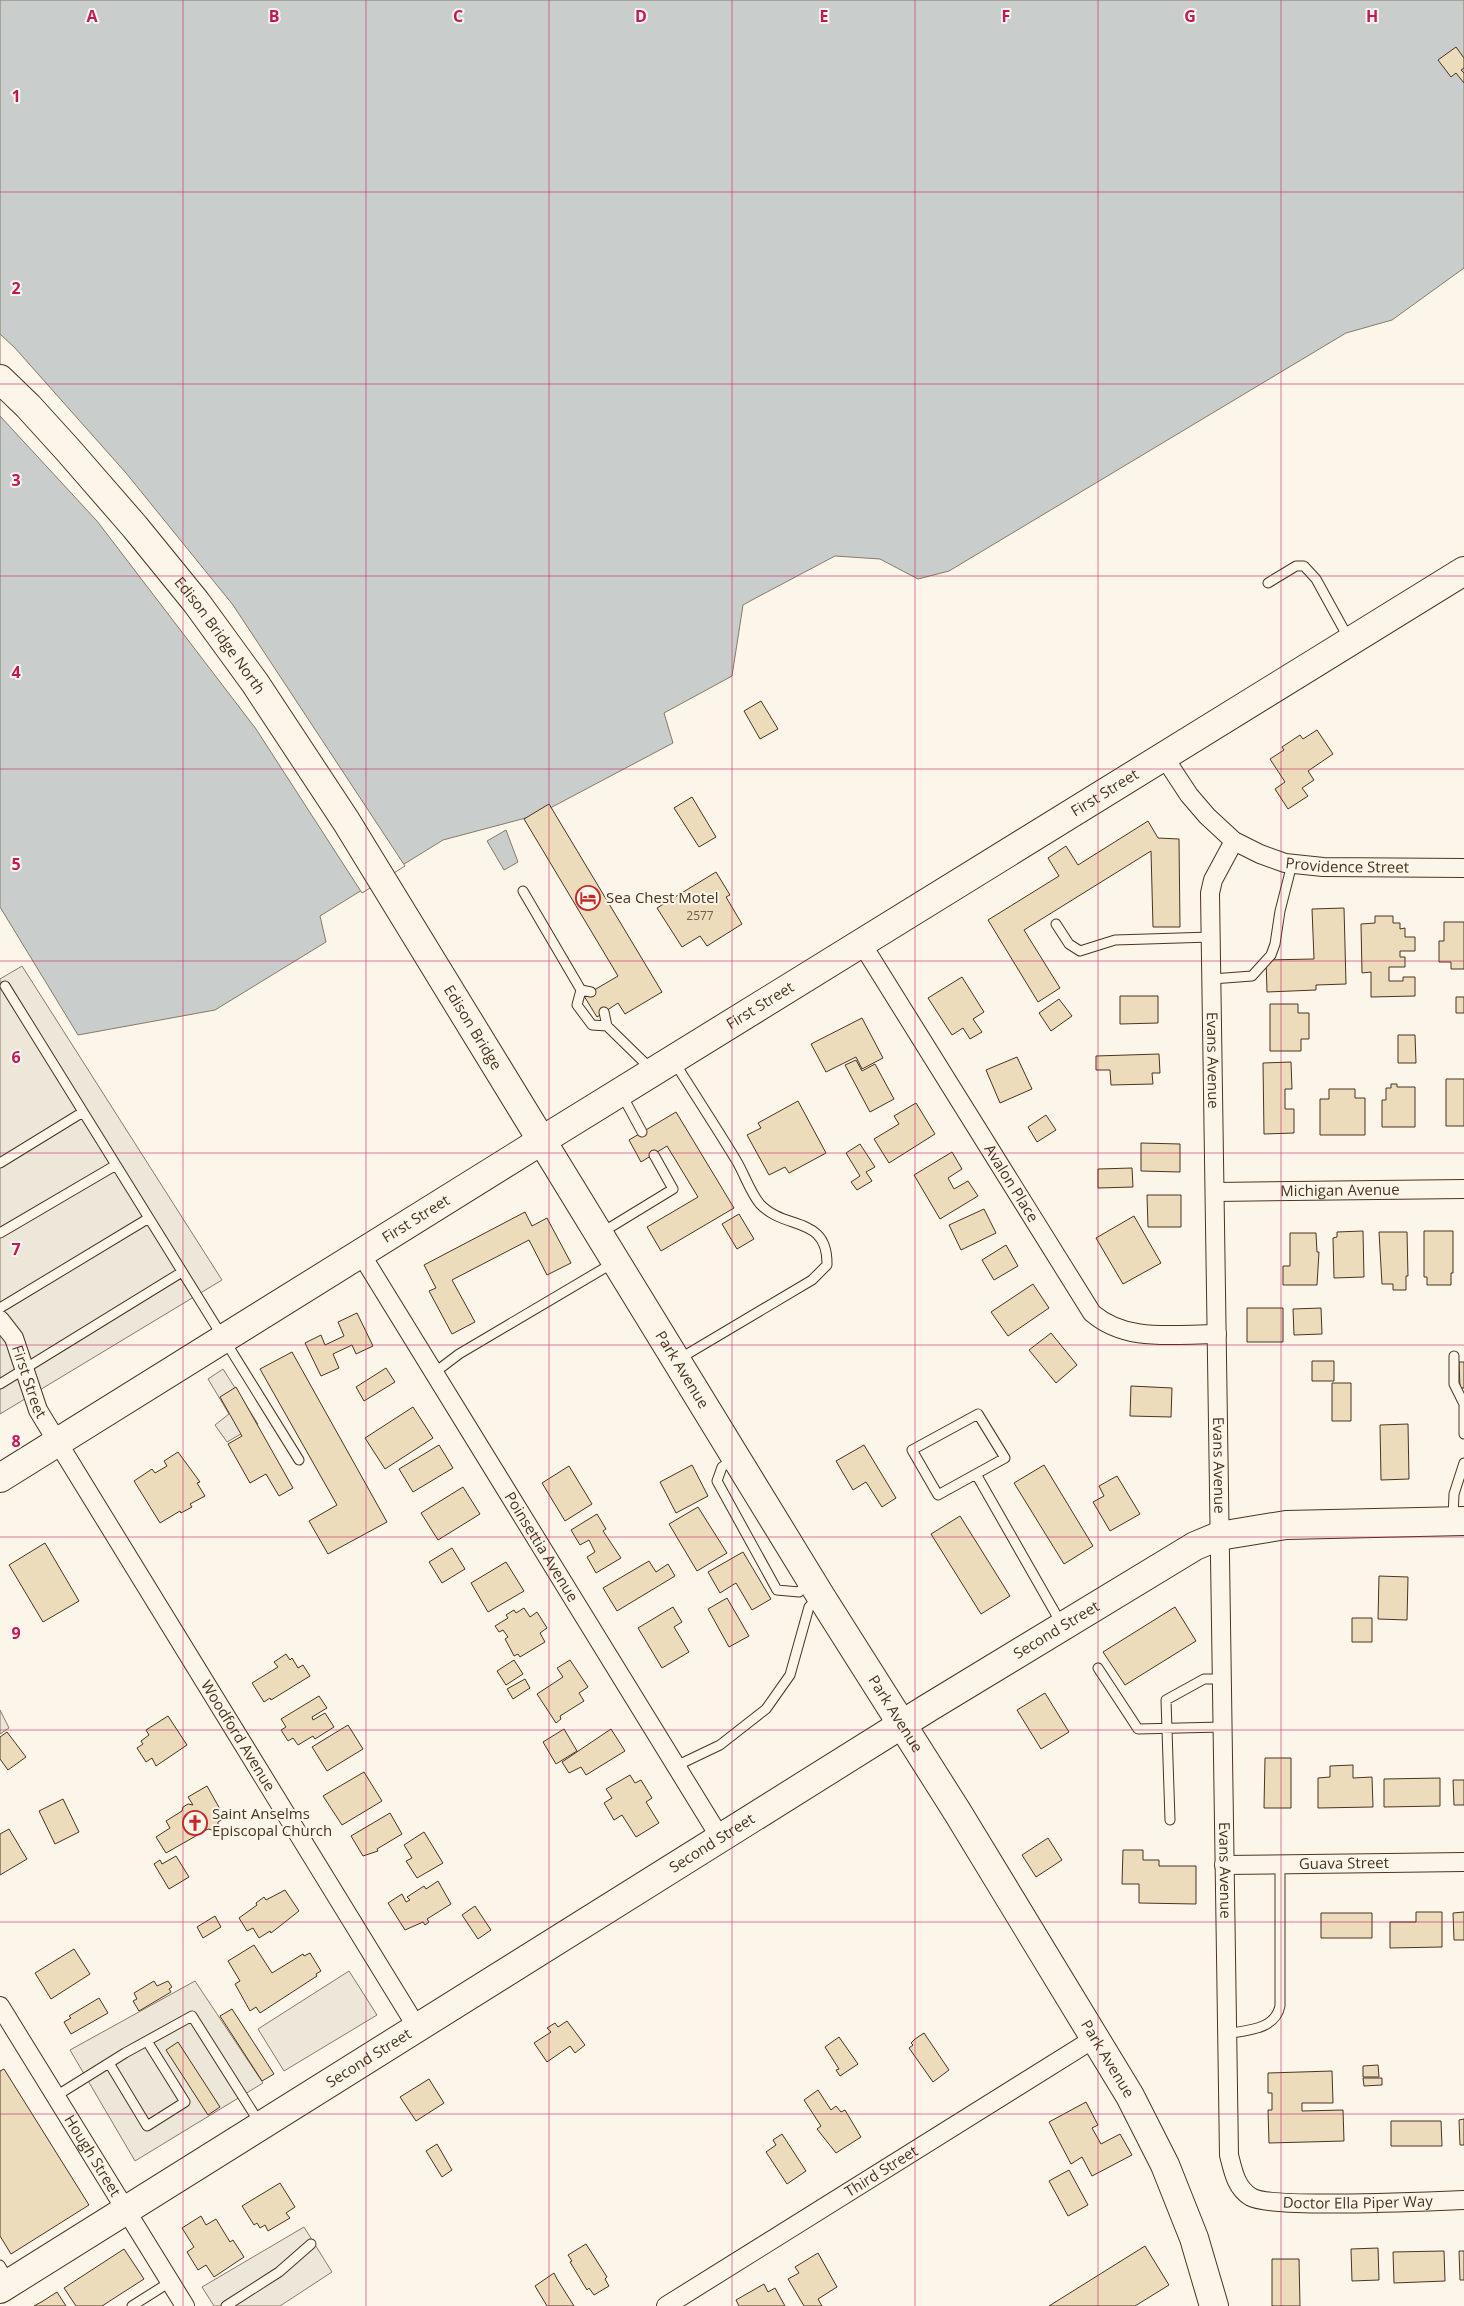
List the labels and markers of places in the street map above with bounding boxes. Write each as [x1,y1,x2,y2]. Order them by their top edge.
hotel icon: Sea Chest Motel [575,885,601,911]
place label: Sea Chest Motel [606,887,718,907]
place label: Saint Anselms Episcopal Church [212,1803,332,1840]
church icon: Saint Anselms Episcopal Church [182,1810,208,1836]

